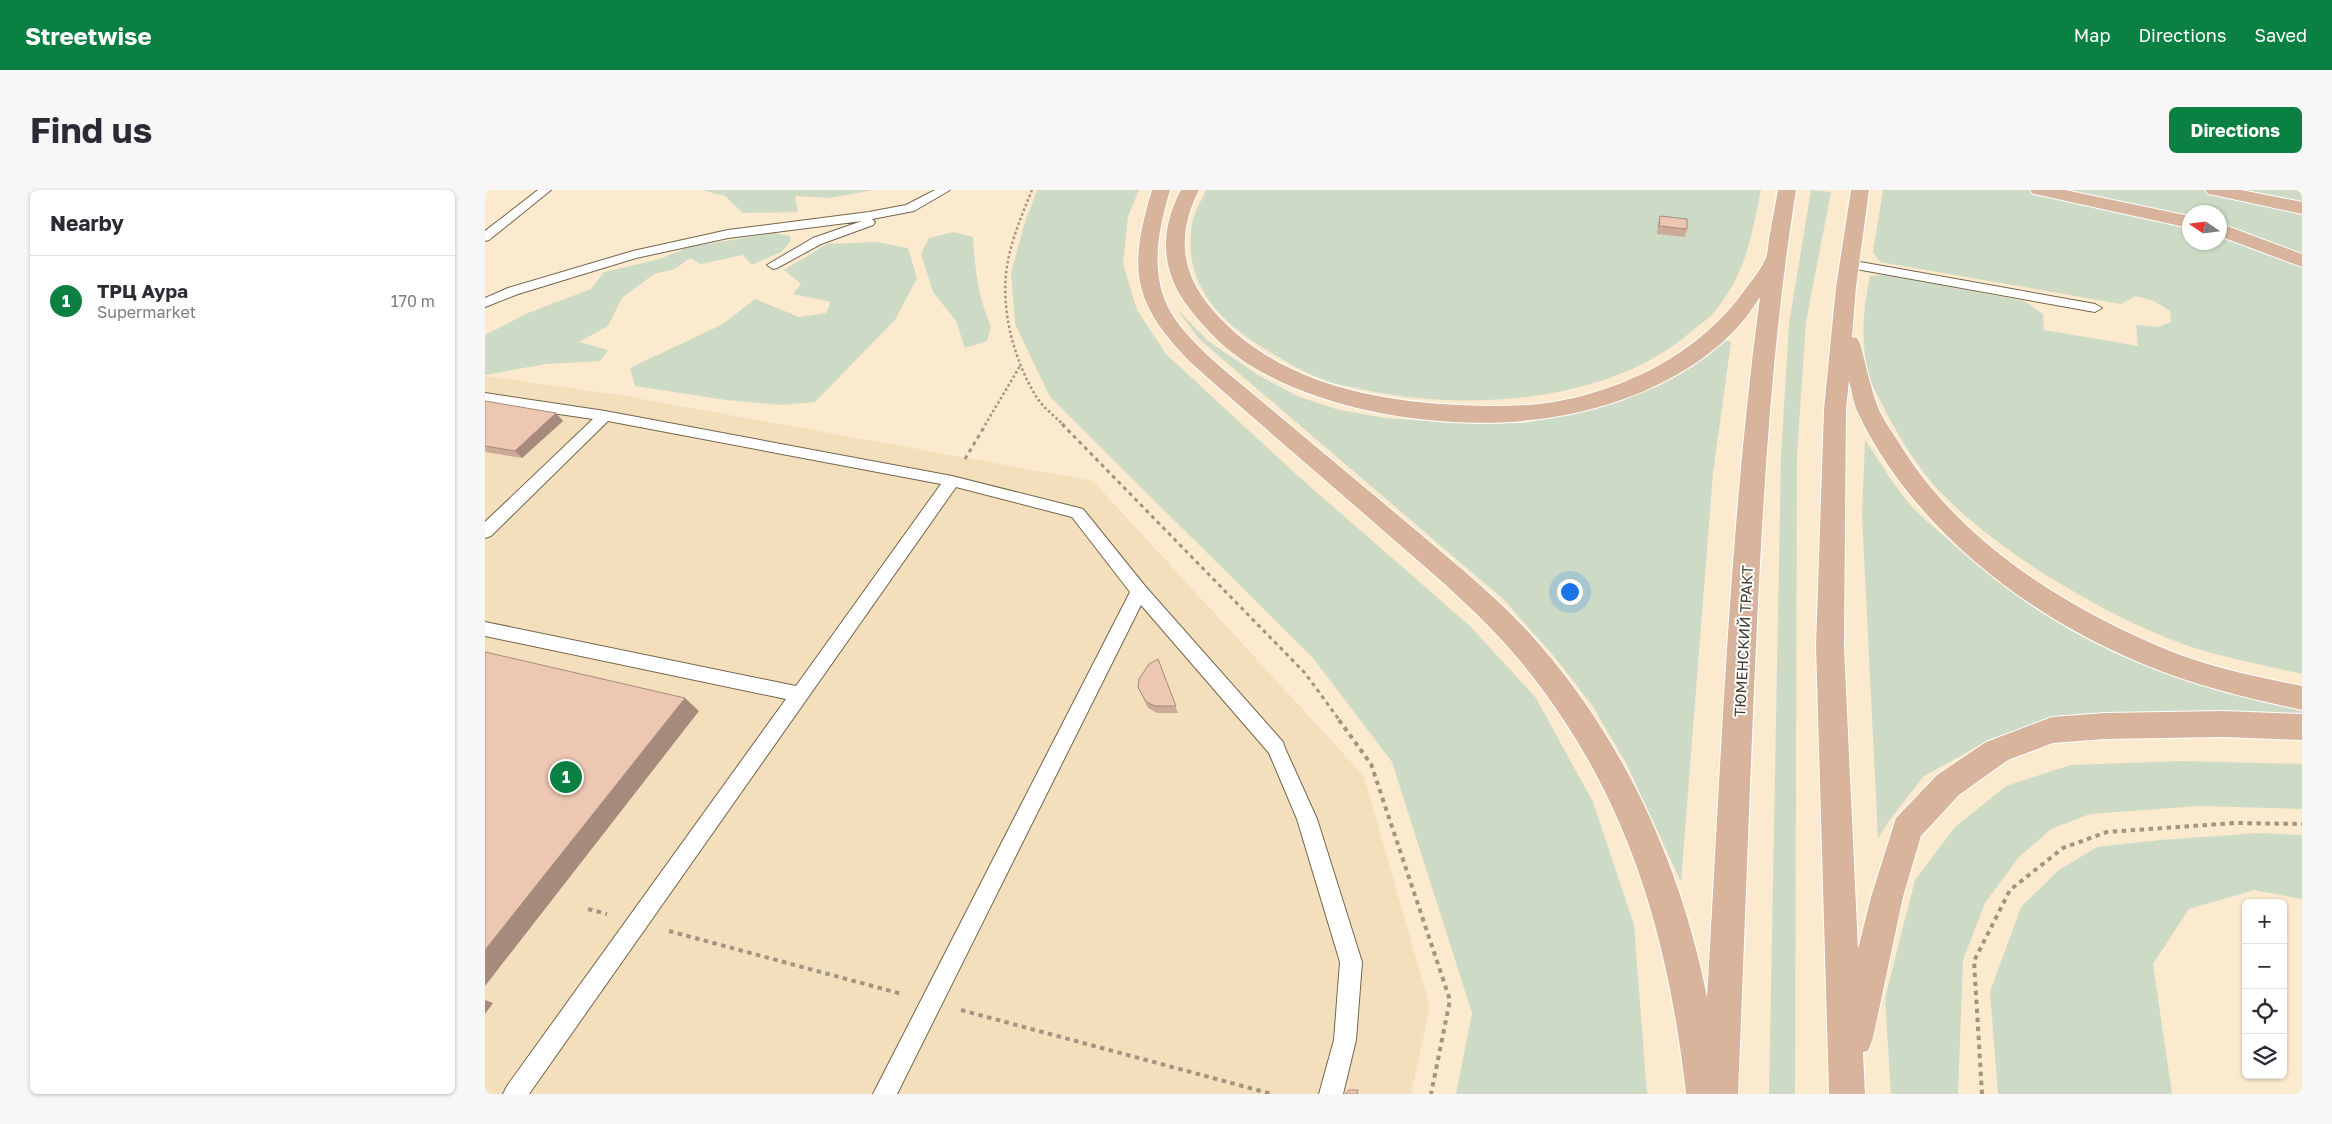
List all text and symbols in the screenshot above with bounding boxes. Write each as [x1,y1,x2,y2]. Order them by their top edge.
text: Streetwise [25,21,152,50]
text: Map [2074,24,2110,46]
text: Directions [2138,24,2226,46]
text: Saved [2254,24,2307,46]
button: Directions [2169,107,2302,153]
text: Find us [30,109,152,151]
north arrow [2182,205,2227,250]
text: Nearby [50,210,124,236]
text: ТРЦ Аура [97,279,188,302]
text: 1 [62,291,70,311]
text: 170 m [391,291,435,311]
text: Supermarket [97,302,196,322]
street label: ТЮМЕНСКИЙ ТРАКТ [1730,565,1756,717]
your location [1557,579,1583,605]
pin: 1 [550,758,582,796]
map controls [2242,899,2287,1079]
button: + [2242,899,2287,944]
button: − [2242,944,2287,989]
button: locate [2242,989,2287,1034]
button: layers [2242,1034,2287,1079]

